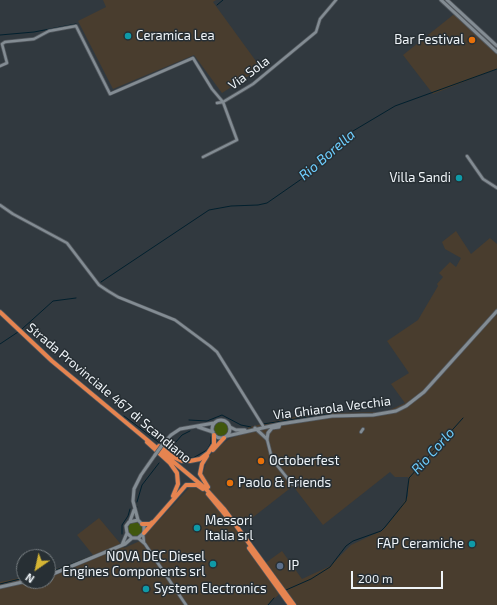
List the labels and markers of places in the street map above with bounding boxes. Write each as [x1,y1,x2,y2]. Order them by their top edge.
place label: Ceramica Lea [136,28,215,44]
marker: Ceramica Lea [123,31,133,41]
place label: Bar Festival [394,32,464,48]
marker: Bar Festival [467,35,477,45]
place label: Villa Sandi [389,170,451,186]
marker: Villa Sandi [454,173,464,183]
place label: Octoberfest [269,453,339,469]
marker: Octoberfest [256,456,266,466]
place label: Paolo & Friends [238,475,331,491]
marker: Paolo & Friends [225,478,235,488]
place label: Messori Italia srl [205,513,253,544]
marker: Messori Italia srl [192,523,202,533]
place label: FAP Ceramiche [377,536,464,552]
marker: FAP Ceramiche [467,539,477,549]
place label: NOVA DEC Diesel Engines Components srl [62,549,205,580]
place label: IP [288,558,299,574]
marker: NOVA DEC Diesel Engines Components srl [208,559,218,569]
marker: IP [275,561,285,571]
place label: System Electronics [154,581,266,597]
marker: System Electronics [141,584,151,594]

